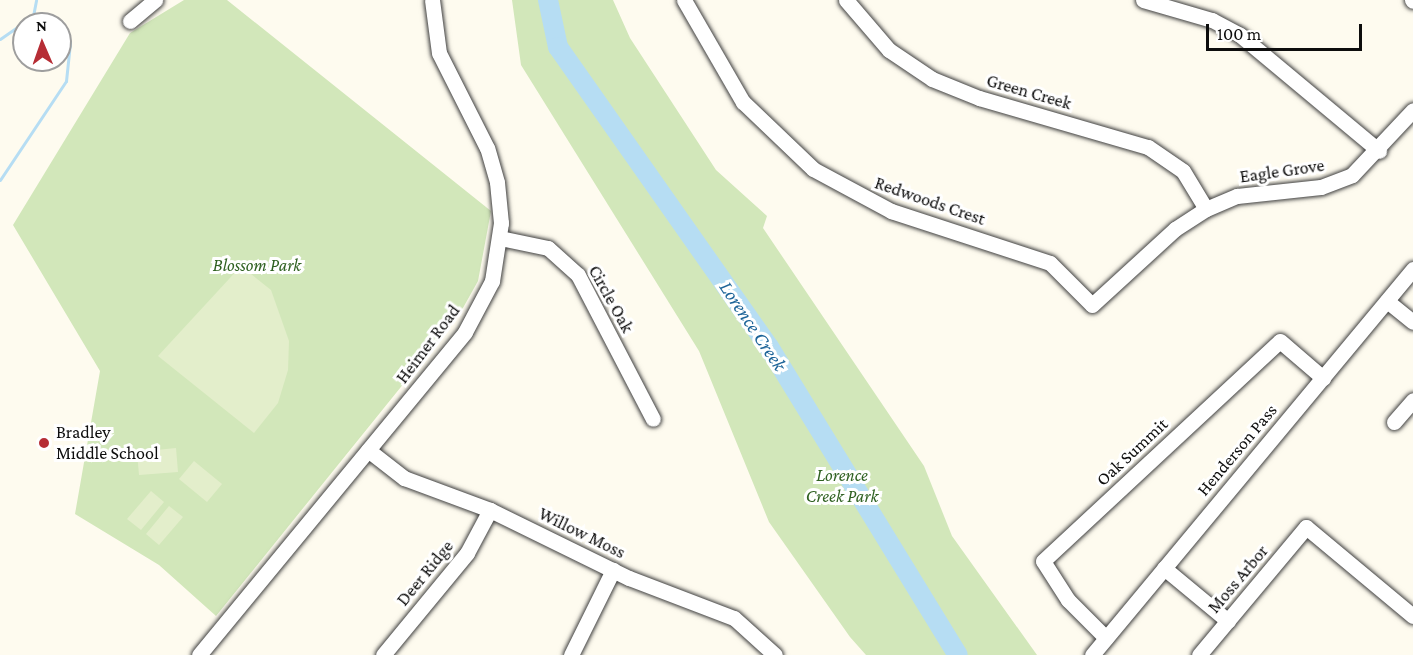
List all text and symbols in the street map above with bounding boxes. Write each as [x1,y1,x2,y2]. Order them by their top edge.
north arrow [12,12,72,72]
scale bar [1209,12,1365,50]
text: N [36,17,47,34]
text: 100 m [1217,24,1261,44]
street label: Green Creek [984,70,1074,114]
street label: Eagle Grove [1238,154,1326,188]
street label: Redwoods Crest [872,172,988,230]
park label: Blossom Park [213,254,301,276]
street label: Circle Oak [584,262,638,336]
water label: Lorence Creek [714,276,792,376]
street label: Heimer Road [391,300,465,388]
street label: Henderson Pass [1192,400,1282,500]
street label: Oak Summit [1092,413,1172,491]
place label: Bradley Middle School [56,422,159,464]
marker: Bradley Middle School [37,436,51,450]
park label: Lorence Creek Park [806,465,878,508]
street label: Willow Moss [535,503,629,563]
street label: Deer Ridge [392,536,458,610]
street label: Moss Arbor [1203,540,1273,618]

